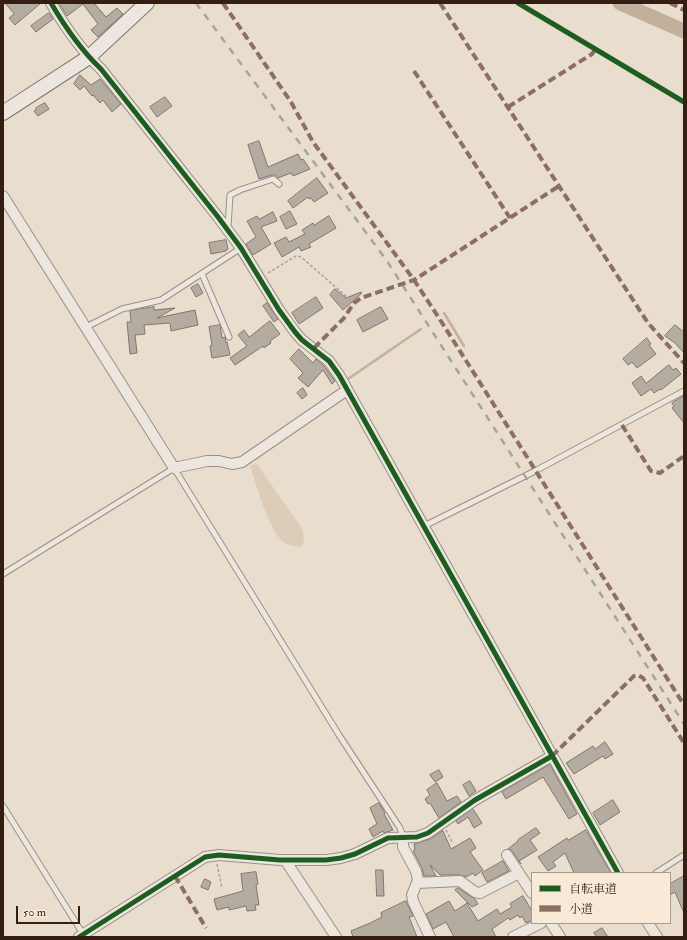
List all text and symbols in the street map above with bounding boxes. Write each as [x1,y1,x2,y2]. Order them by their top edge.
legend [531,872,671,924]
text: 自転車道 [569,882,617,897]
scale bar [18,898,82,924]
text: 小道 [569,902,593,917]
text: 50 m [23,905,46,920]

